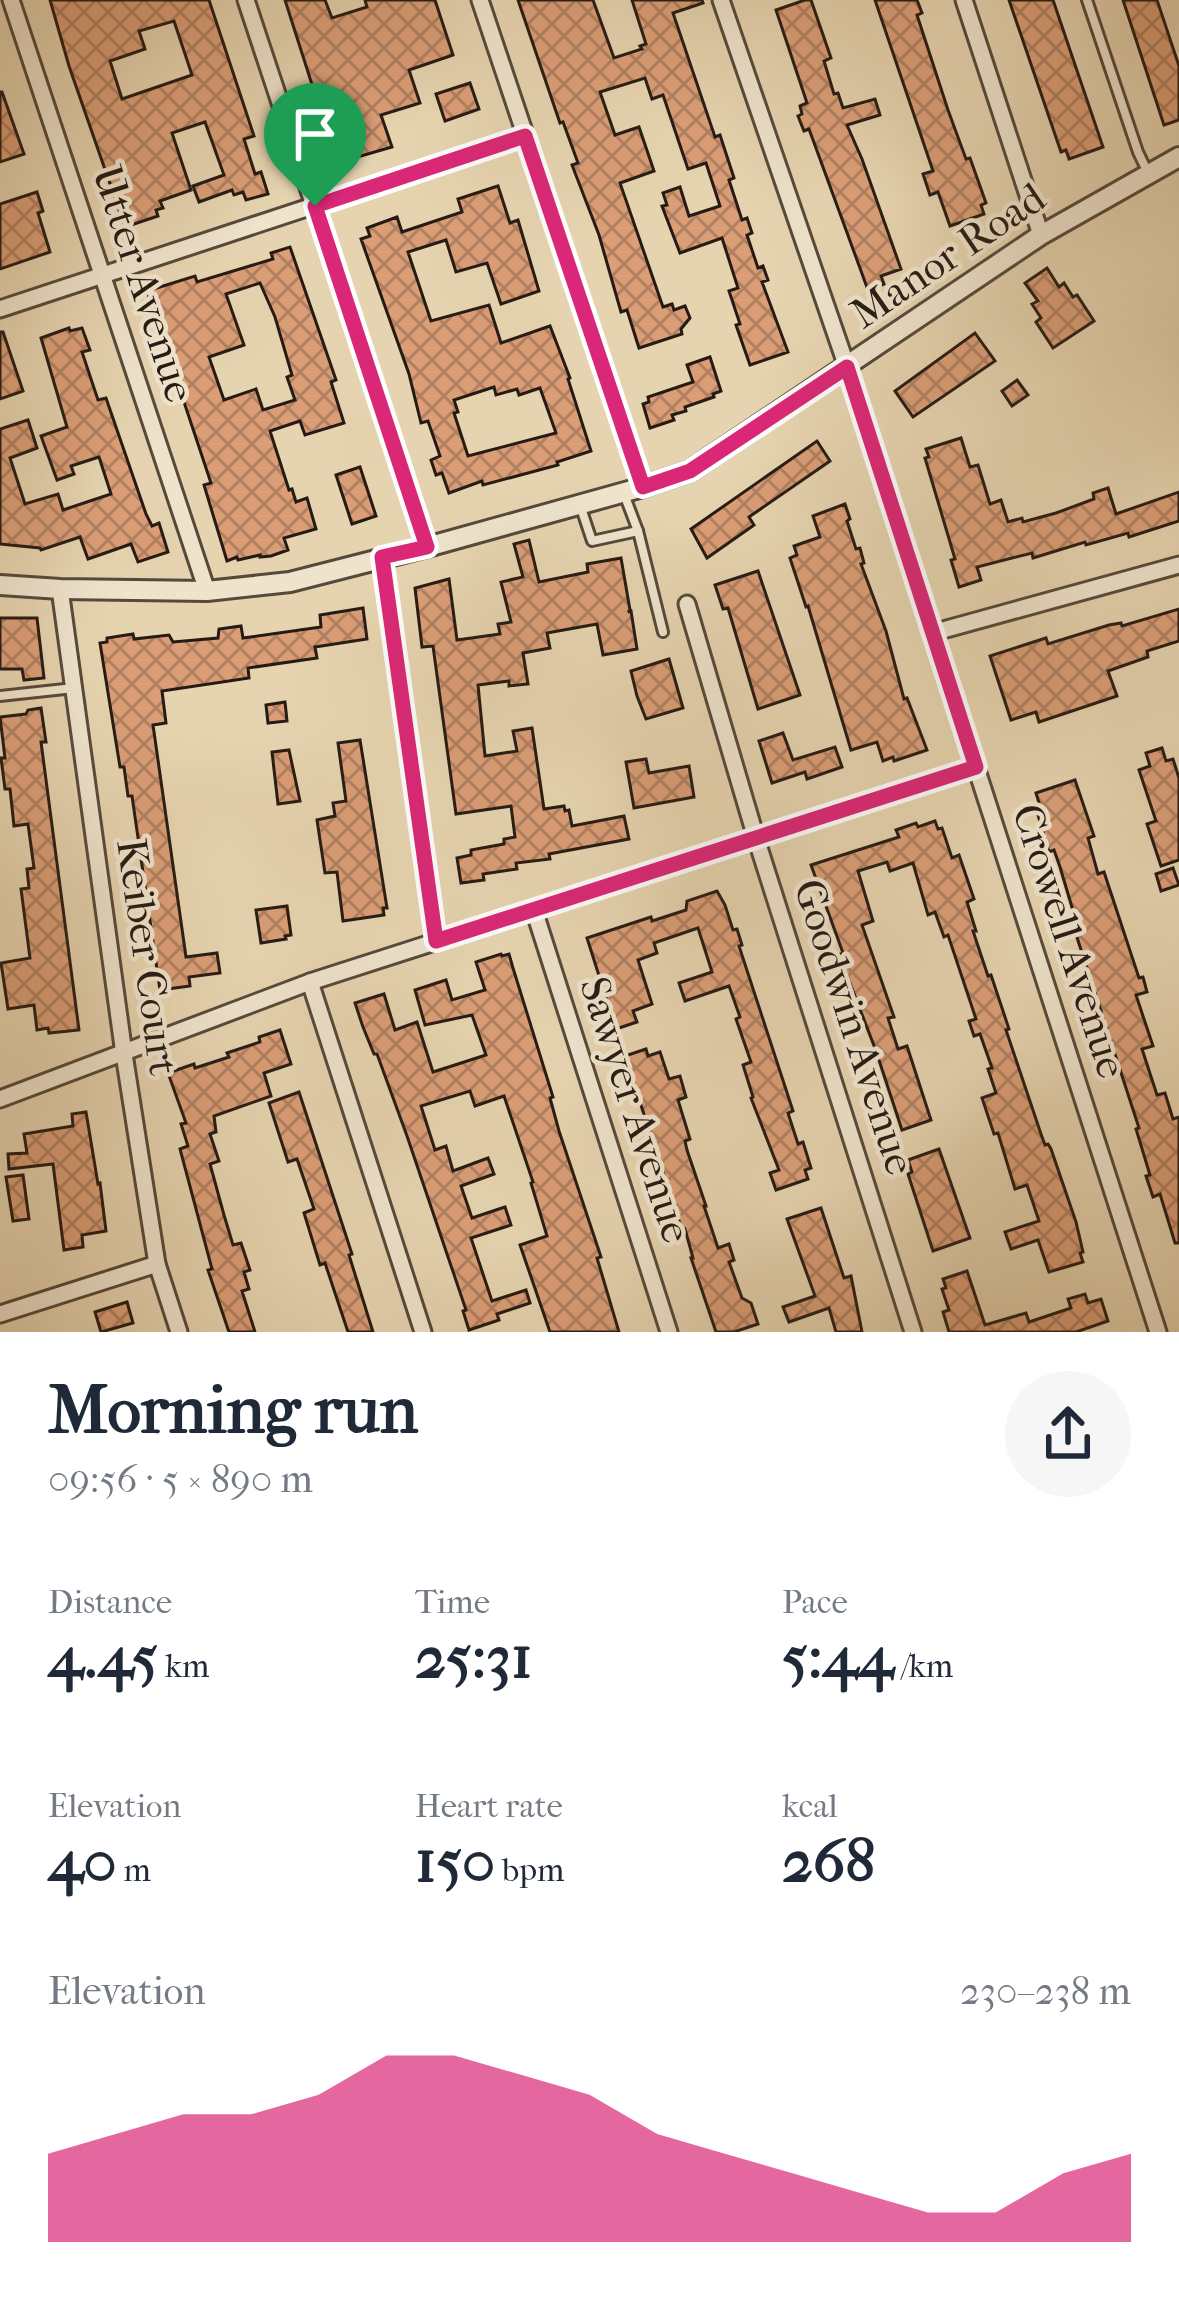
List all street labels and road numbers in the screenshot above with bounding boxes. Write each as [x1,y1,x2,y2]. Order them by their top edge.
street label: Utter Avenue [82,160,204,408]
street label: Manor Road [842,173,1055,339]
street label: Crowell Avenue [1002,798,1136,1084]
street label: Keiber Court [106,836,188,1078]
street label: Goodwin Avenue [783,873,925,1181]
street label: Sawyer Avenue [569,971,701,1249]

